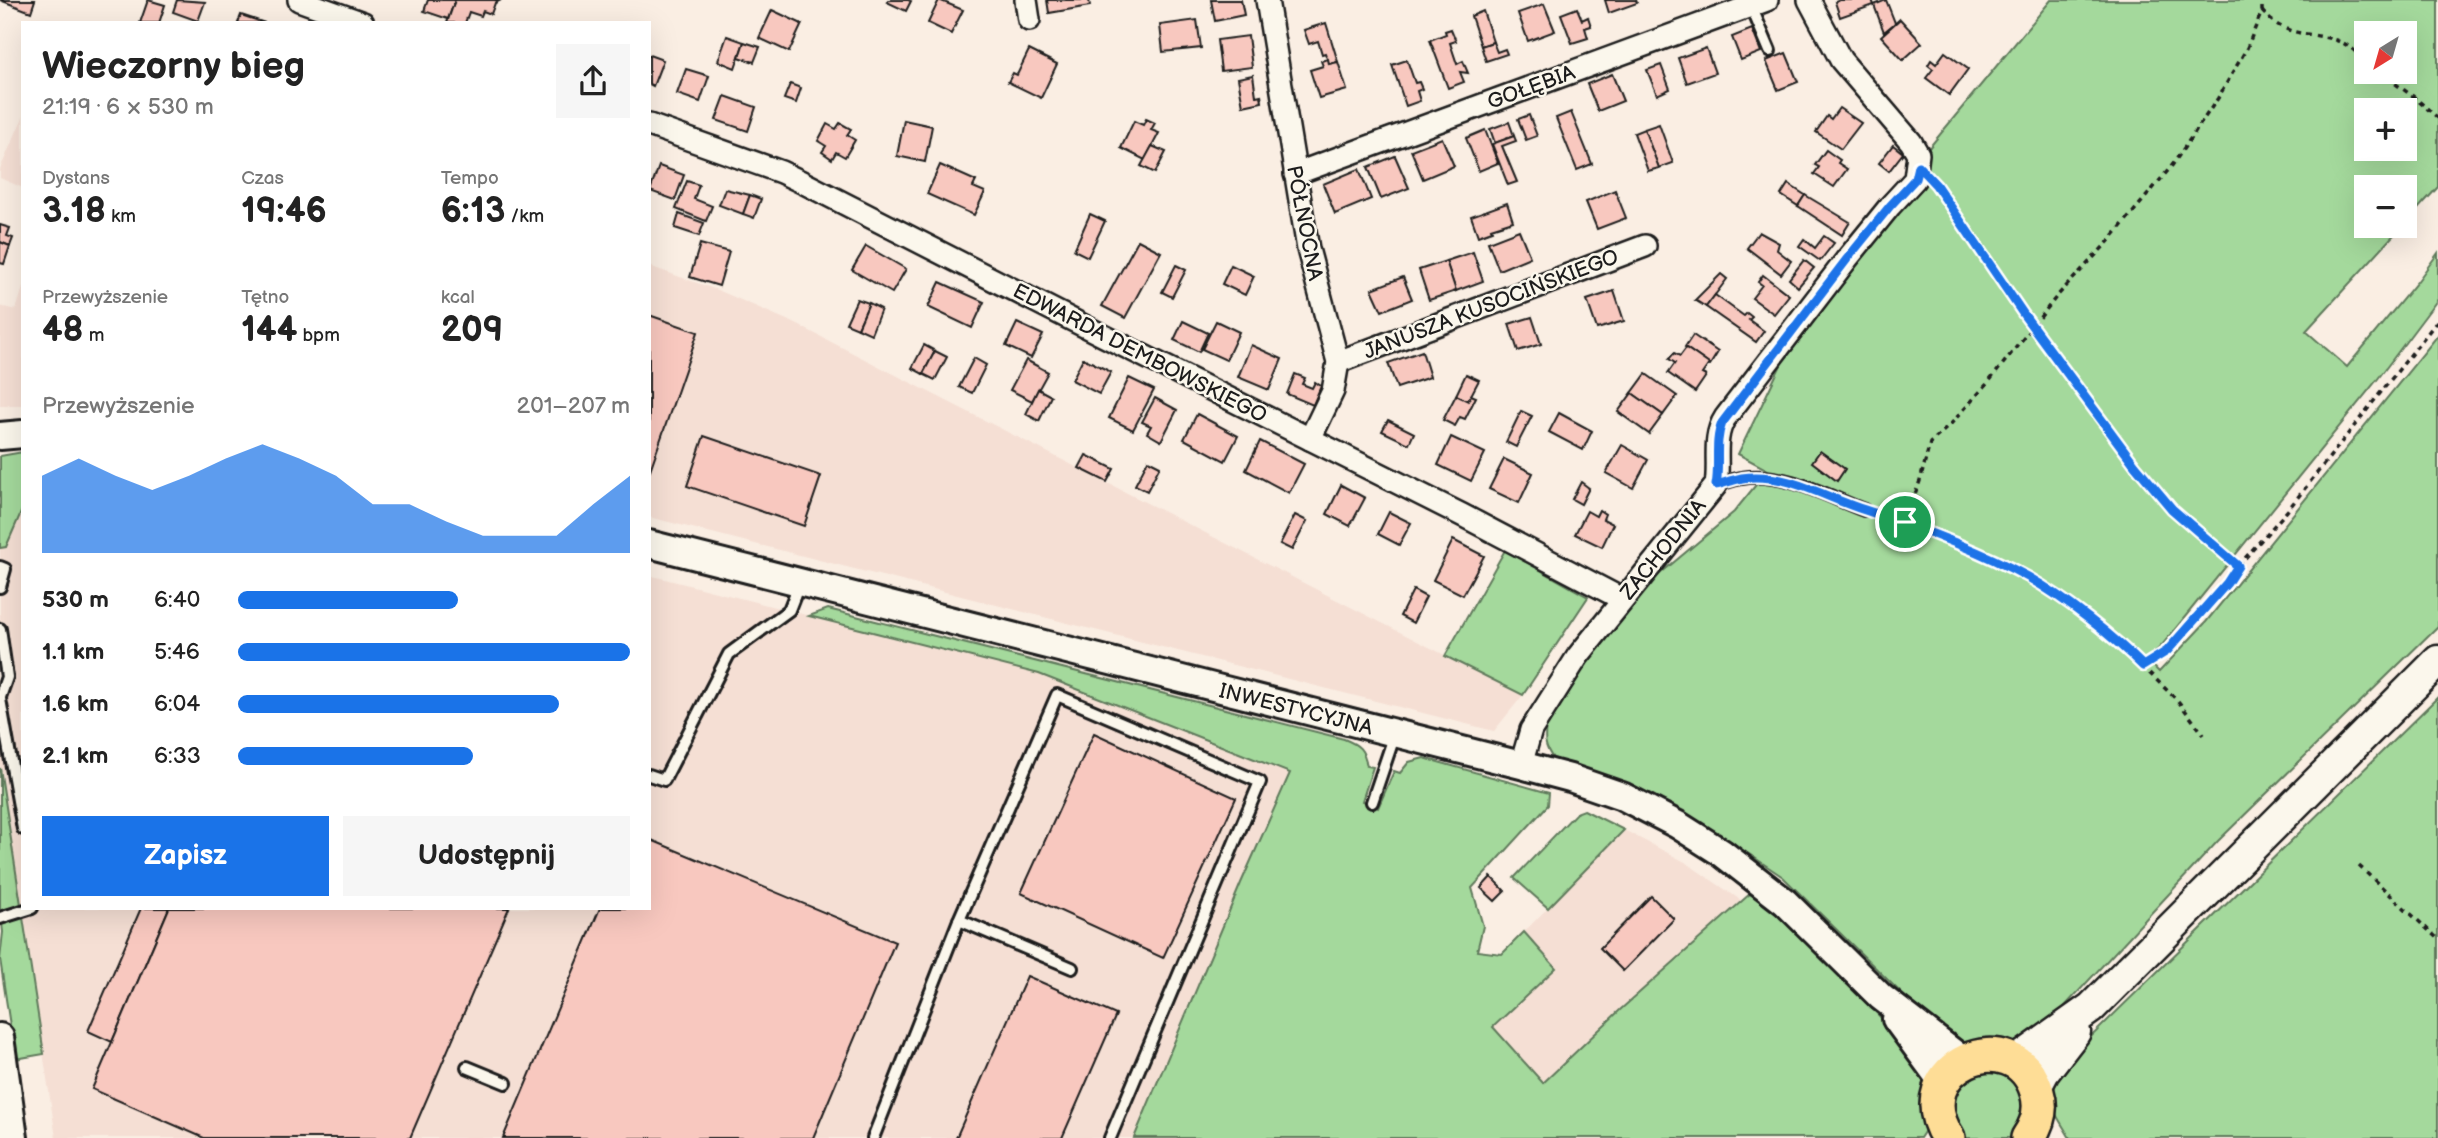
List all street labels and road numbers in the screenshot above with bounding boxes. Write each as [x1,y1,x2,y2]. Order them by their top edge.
street label: GOŁĘBIA [1484,60,1579,115]
street label: PÓŁNOCNA [1281,163,1328,283]
street label: JANUSZA KUSOCIŃSKIEGO [1360,244,1622,365]
street label: EDWARDA DEMBOWSKIEGO [1009,278,1271,428]
street label: ZACHODNIA [1615,494,1712,605]
street label: INWESTYCYJNA [1217,678,1375,741]

